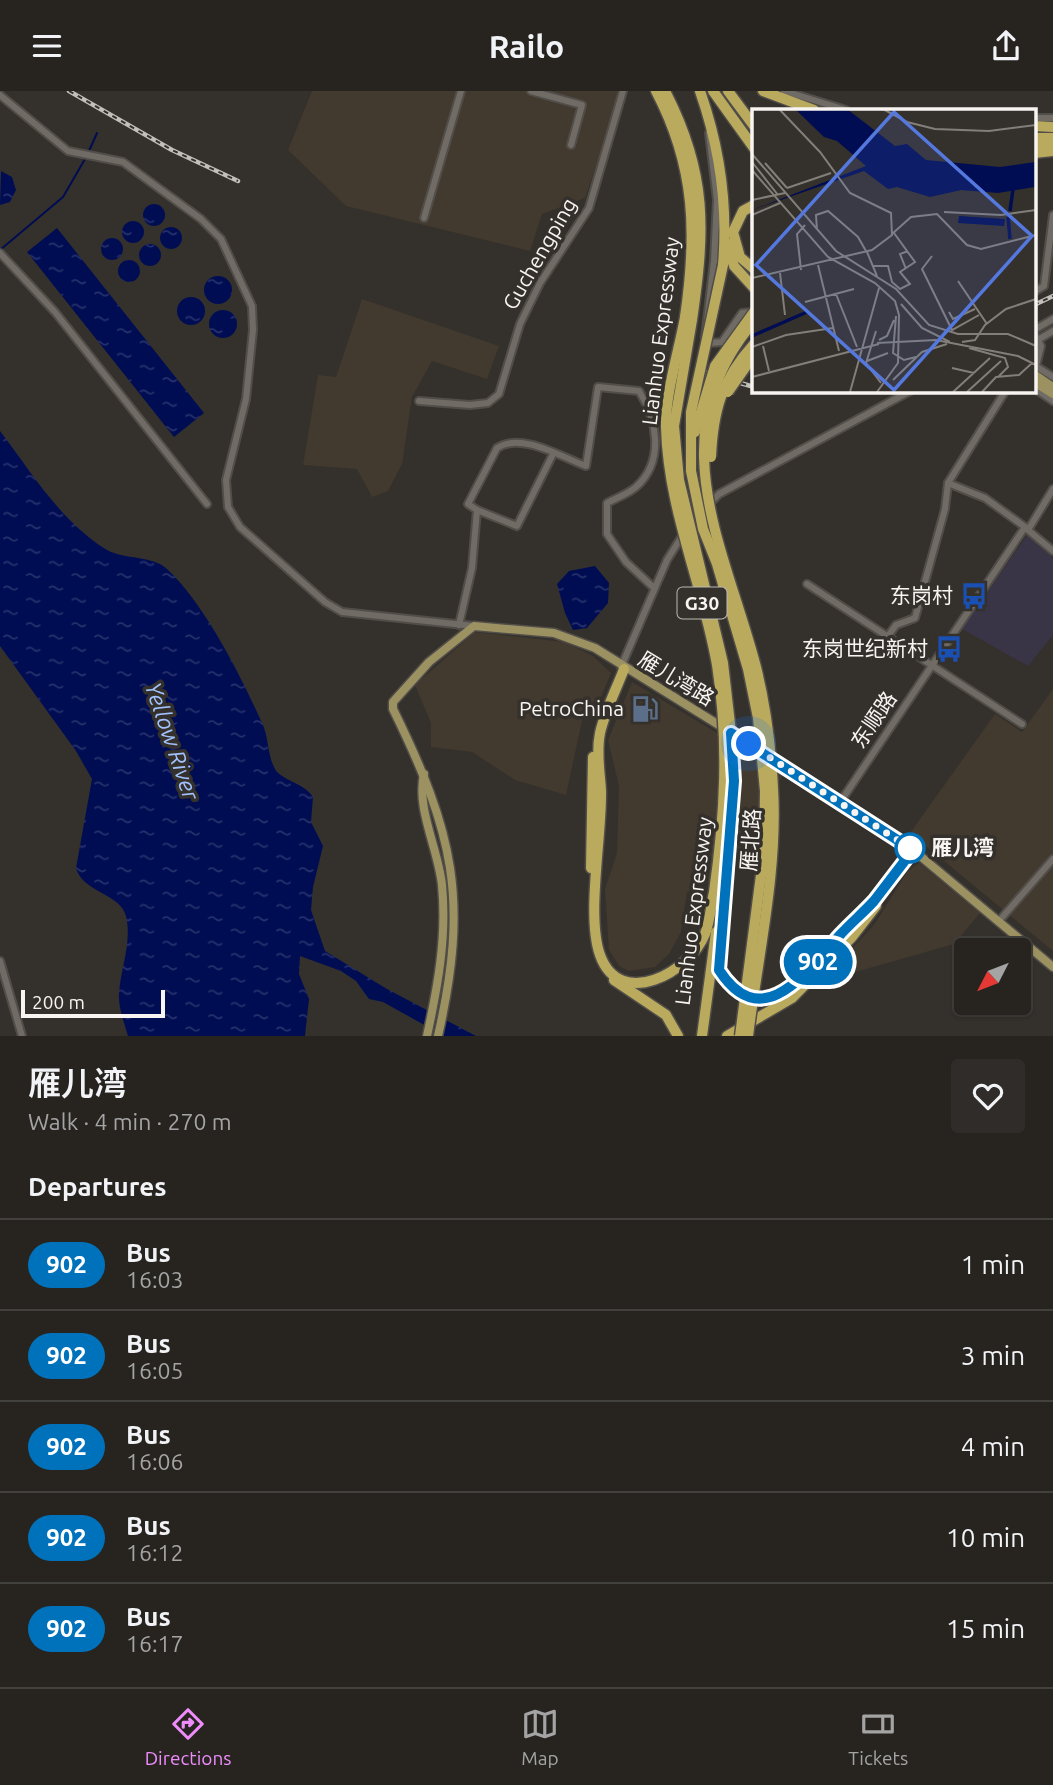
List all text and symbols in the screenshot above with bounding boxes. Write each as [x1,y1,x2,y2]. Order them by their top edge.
icon: menu [28,27,66,65]
icon: share [987,27,1025,65]
text: Railo [489,28,564,64]
inset map [752,109,1036,392]
street label: Guchengping [498,193,581,314]
street label: Lianhuo Expressway [637,235,683,426]
bus stop icon: 东岗村 [959,581,989,611]
place label: 东岗村 [890,583,953,607]
road number: G30 [678,587,726,618]
bus stop icon: 东岗世纪新村 [934,634,964,664]
place label: 东岗世纪新村 [802,636,928,660]
street label: 雁儿湾路 [634,646,719,710]
water label: Yellow River [141,679,205,804]
street label: 东顺路 [846,687,901,752]
fuel station icon: PetroChina [630,694,660,724]
place label: PetroChina [519,696,624,720]
your location [731,726,766,761]
street label: 雁北路 [736,808,764,872]
street label: Lianhuo Expressway [670,815,716,1006]
marker: 雁儿湾 [895,833,925,863]
place label: 雁儿湾 [931,835,994,859]
north arrow [954,938,1031,1015]
map controls [954,938,1031,1015]
line badge: 902 [778,939,858,985]
text: 902 [798,948,838,975]
scale bar [21,987,164,1019]
text: 200 m [32,991,85,1013]
button: heart [951,1059,1025,1133]
text: 雁儿湾 [28,1064,127,1101]
text: Walk · 4 min · 270 m [28,1109,232,1134]
text: Departures [28,1172,166,1201]
text: Bus [126,1238,171,1267]
text: 1 min [961,1250,1025,1279]
text: 902 [46,1251,87,1278]
text: 16:03 [126,1267,184,1292]
text: Bus [126,1329,171,1358]
text: 3 min [961,1341,1025,1370]
text: 902 [46,1342,87,1369]
text: 16:05 [126,1358,184,1383]
text: Bus [126,1420,171,1449]
text: 4 min [961,1432,1025,1461]
text: 902 [46,1433,87,1460]
text: 16:06 [126,1449,184,1474]
text: Bus [126,1511,171,1540]
text: 10 min [946,1523,1025,1552]
text: 902 [46,1524,87,1551]
text: 16:12 [126,1540,184,1565]
text: Bus [126,1602,171,1631]
text: 15 min [946,1614,1025,1643]
text: 902 [46,1615,87,1642]
text: 16:17 [126,1631,184,1656]
tab: Directions [145,1705,232,1769]
tab: Map [521,1705,559,1769]
tab: Tickets [848,1705,908,1769]

